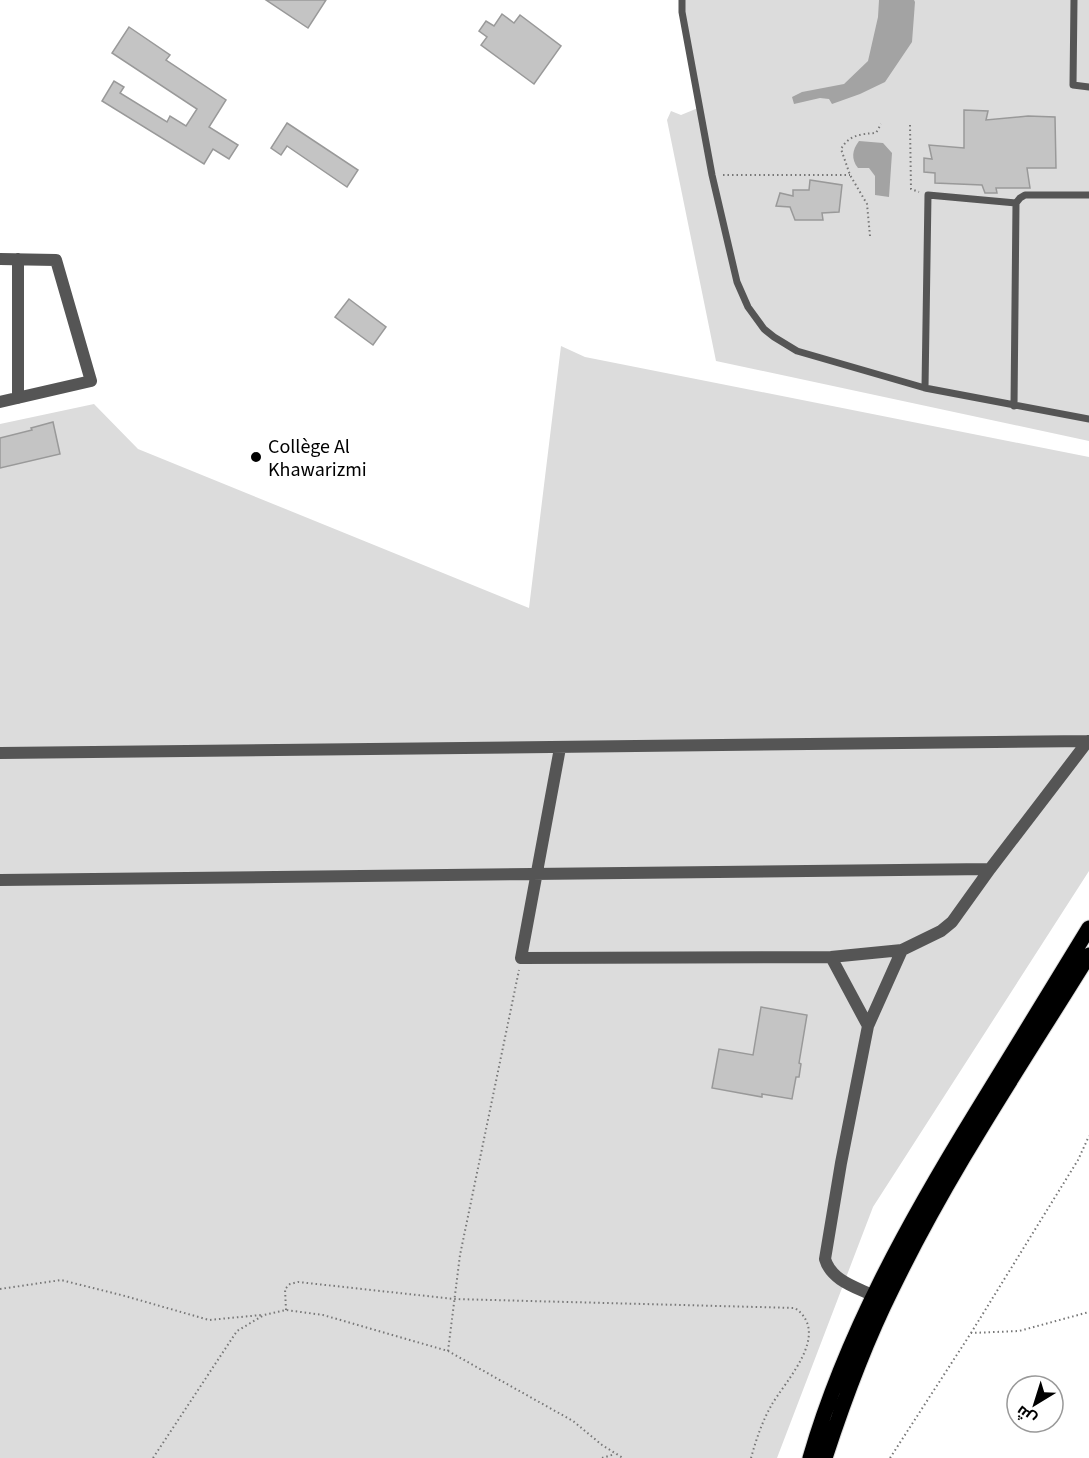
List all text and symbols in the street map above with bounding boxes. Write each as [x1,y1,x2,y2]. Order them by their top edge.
place label: Collège Al Khawarizmi [268,433,367,484]
marker: Collège Al Khawarizmi [249,450,263,464]
north arrow [1005,1374,1065,1434]
text: ش [1012,1400,1041,1430]

